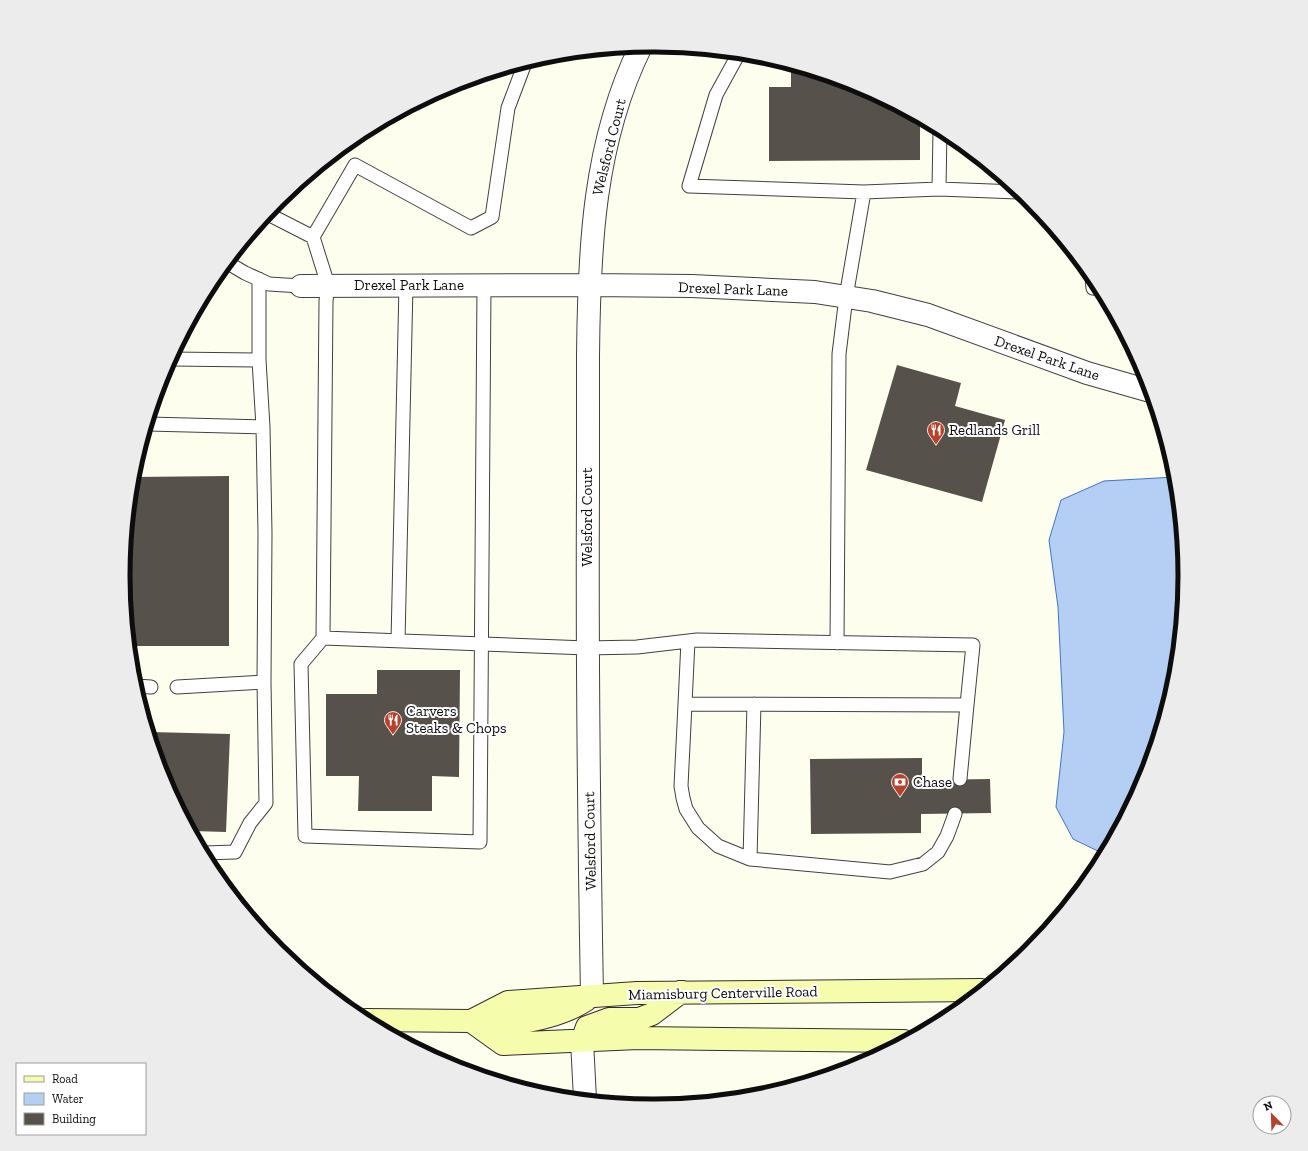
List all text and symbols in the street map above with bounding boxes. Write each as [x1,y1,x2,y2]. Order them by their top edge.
street label: Welsford Court [588,96,630,197]
street label: Drexel Park Lane [354,276,464,294]
street label: Drexel Park Lane [678,278,788,300]
street label: Drexel Park Lane [992,332,1102,384]
restaurant icon: Redlands Grill [926,420,946,445]
place label: Redlands Grill [949,421,1040,439]
street label: Welsford Court [578,467,596,566]
place label: Carvers Steaks & Chops [406,702,507,737]
restaurant icon: Carvers Steaks & Chops [383,710,403,735]
bank icon: Chase [890,772,910,797]
place label: Chase [913,773,952,791]
street label: Welsford Court [580,791,600,891]
street label: Miamisburg Centerville Road [628,982,819,1004]
legend [16,1063,146,1135]
text: Road [52,1072,78,1086]
text: Water [52,1092,84,1106]
north arrow [1252,1095,1292,1135]
text: N [1262,1098,1275,1114]
text: Building [52,1112,96,1126]

